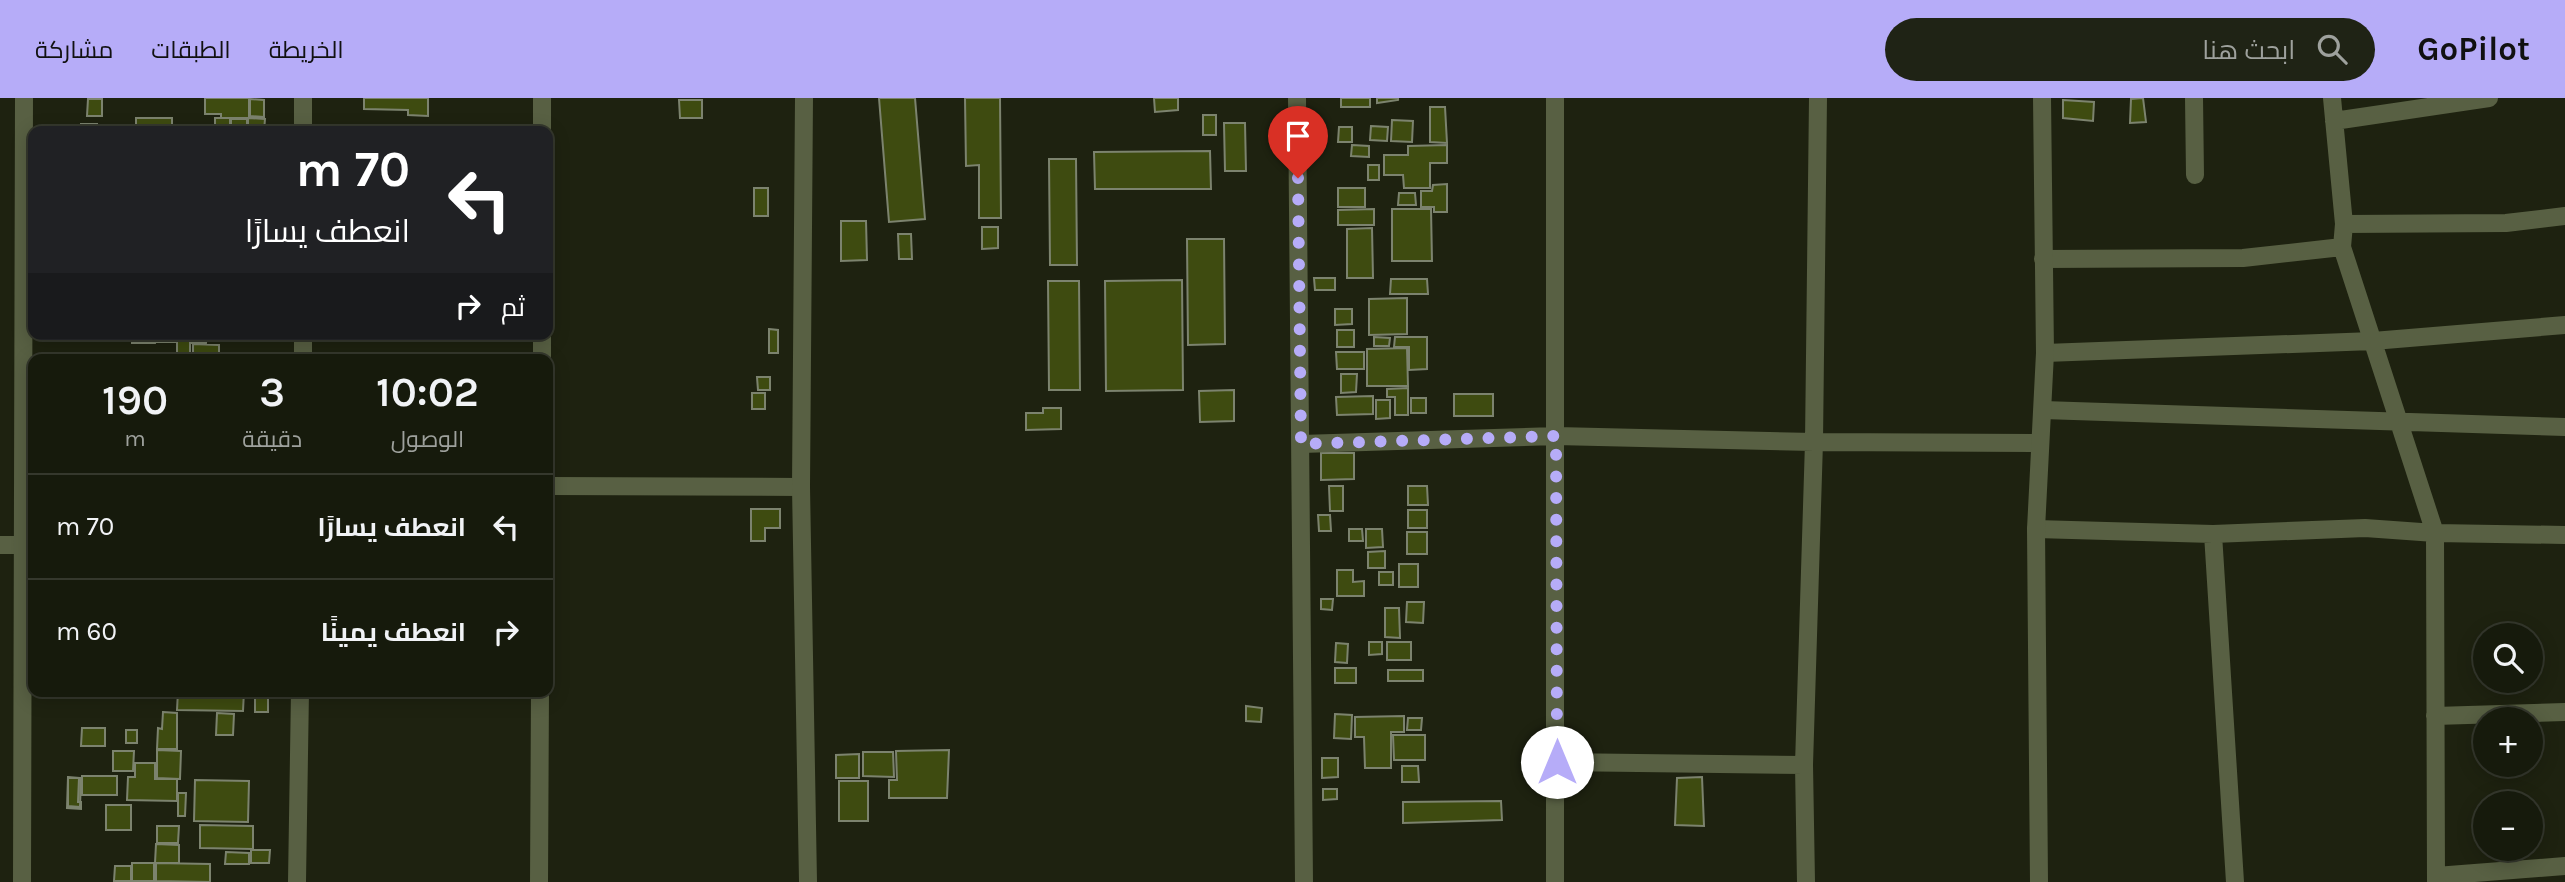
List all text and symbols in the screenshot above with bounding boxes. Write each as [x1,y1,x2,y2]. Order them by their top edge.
search box [1885,18,2375,81]
icon: search [2313,30,2351,68]
text: GoPilot [2417,30,2530,68]
text: ابحث هنا [2202,35,2295,66]
text: مشاركة [35,36,113,64]
text: الطبقات [151,36,231,64]
text: الخريطة [269,36,344,64]
pin [1268,106,1328,178]
icon: arrive [1279,117,1317,155]
text: 70 m [296,141,410,198]
icon: left [434,154,525,245]
text: انعطف يسارًا [245,213,410,250]
icon: right [449,287,487,325]
text: ثم [501,292,525,323]
text: 3 [259,367,285,417]
text: 10:02 [376,367,479,417]
text: 190 [102,375,168,425]
text: m [124,425,146,452]
text: دقيقة [242,426,302,453]
text: الوصول [391,426,464,453]
icon: left [487,508,525,546]
text: 70 m [56,511,114,542]
text: انعطف يسارًا [318,512,466,543]
icon: right [487,613,525,651]
text: 60 m [56,616,117,647]
text: انعطف يمينًا [321,617,466,648]
map controls [2473,623,2543,861]
button: search [2473,623,2543,693]
button: + [2473,707,2543,777]
position arrow [1520,725,1594,799]
button: − [2473,791,2543,861]

